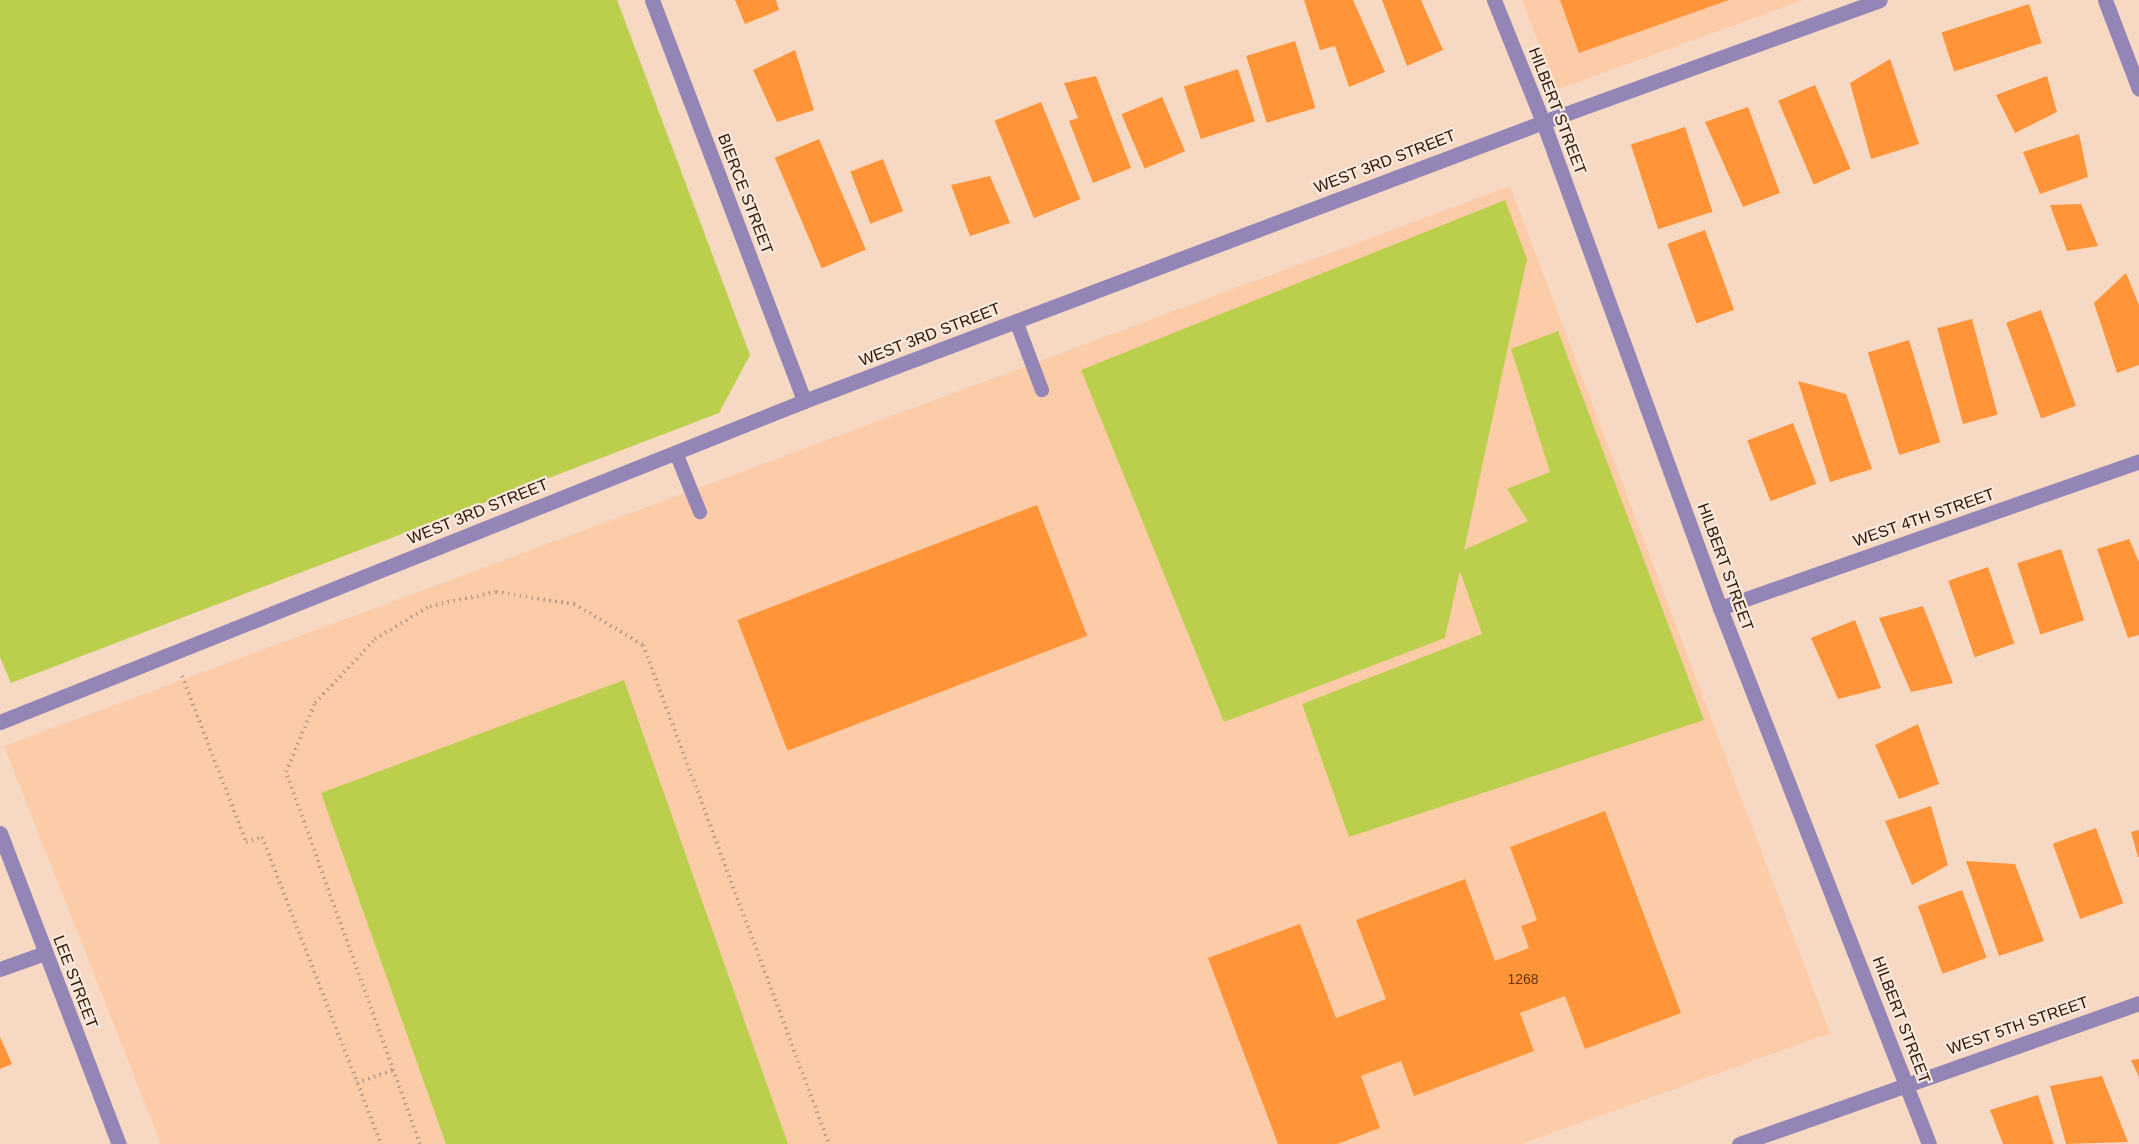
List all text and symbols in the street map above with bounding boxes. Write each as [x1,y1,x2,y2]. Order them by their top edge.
street label: HILBERT STREET [1524,45,1590,177]
street label: WEST 3RD STREET [1311,126,1459,198]
street label: BIERCE STREET [713,131,777,257]
street label: WEST 3RD STREET [856,299,1004,371]
street label: WEST 3RD STREET [405,475,551,549]
street label: WEST 4TH STREET [1851,485,1997,551]
street label: HILBERT STREET [1693,500,1757,634]
street label: LEE STREET [49,933,101,1031]
street label: HILBERT STREET [1868,954,1934,1086]
house number: 1268 [1507,971,1539,987]
street label: WEST 5TH STREET [1945,993,2091,1059]

